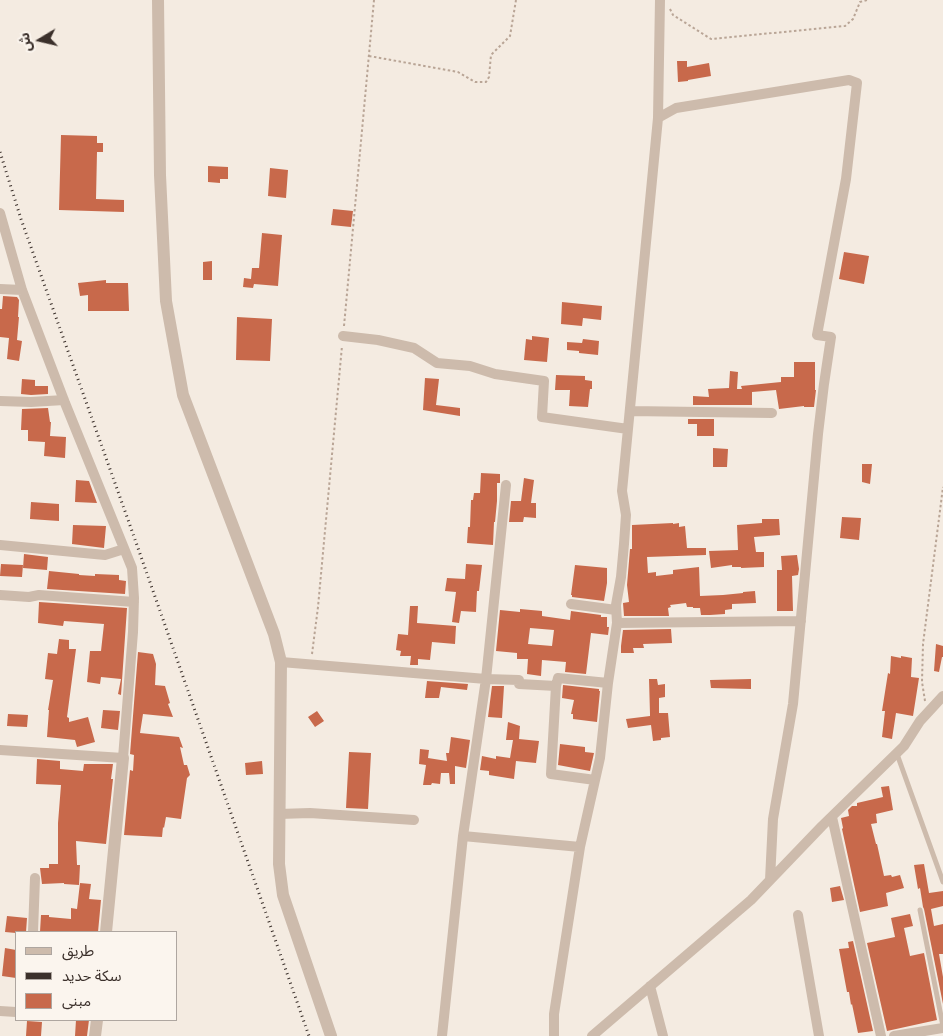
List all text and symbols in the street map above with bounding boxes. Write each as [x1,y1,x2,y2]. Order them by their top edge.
north arrow [15,15,65,65]
text: ش [15,31,36,53]
legend [15,931,178,1021]
text: طريق [62,941,94,960]
text: سكة حديد [62,966,122,985]
text: مبنى [62,991,91,1010]

